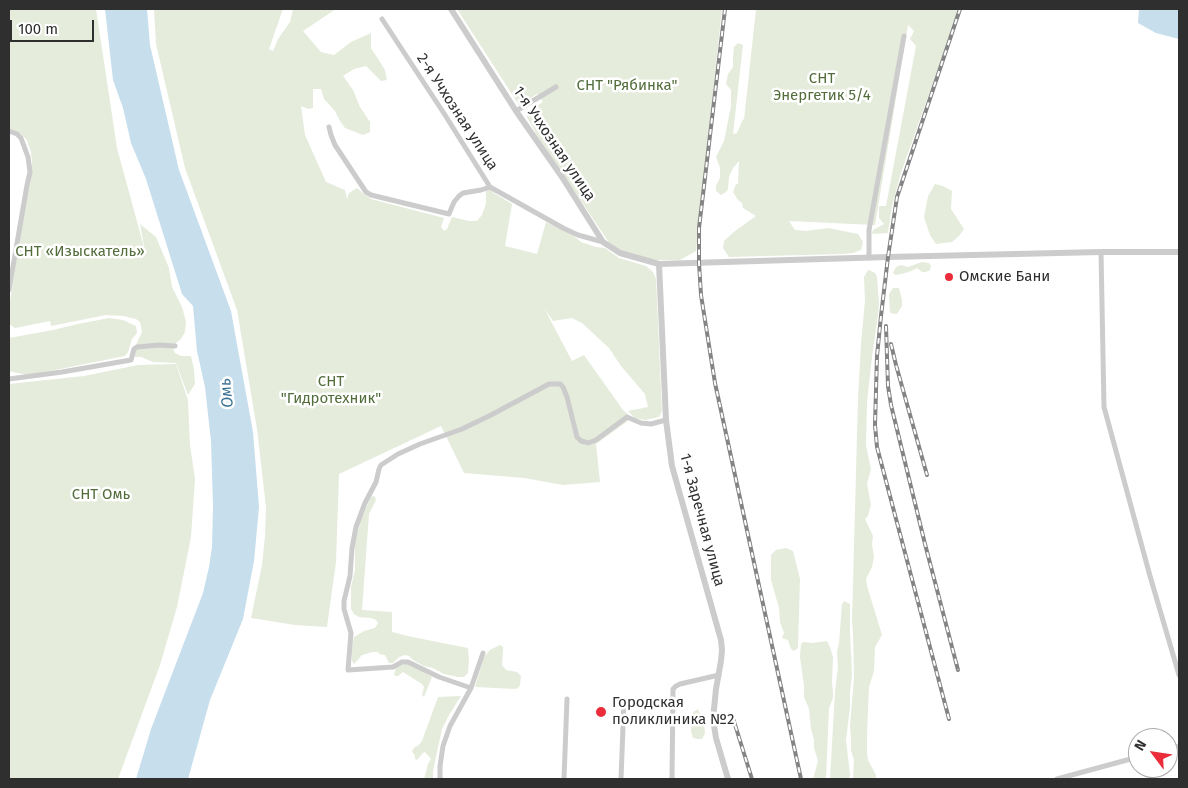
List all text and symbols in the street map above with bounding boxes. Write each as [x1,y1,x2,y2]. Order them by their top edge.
scale bar [12,10,96,42]
text: 100 m [18,20,58,38]
street label: 2-я Учхозная улица [413,50,501,174]
park label: СНТ Энергетик 5/4 [773,70,871,105]
park label: СНТ "Рябинка" [577,77,677,95]
street label: 1-я Учхозная улица [509,83,599,205]
park label: СНТ «Изыскатель» [15,243,145,261]
place label: Омские Бани [959,268,1050,286]
marker: Омские Бани [943,271,955,283]
park label: СНТ "Гидротехник" [281,373,381,408]
water label: Омь [216,377,238,409]
street label: 1-я Заречная улица [676,452,728,588]
park label: СНТ Омь [72,486,130,504]
place label: Городская поликлиника №2 [612,694,734,729]
marker: Городская поликлиника №2 [594,705,608,719]
north arrow [1128,728,1178,778]
text: N [1131,737,1150,754]

